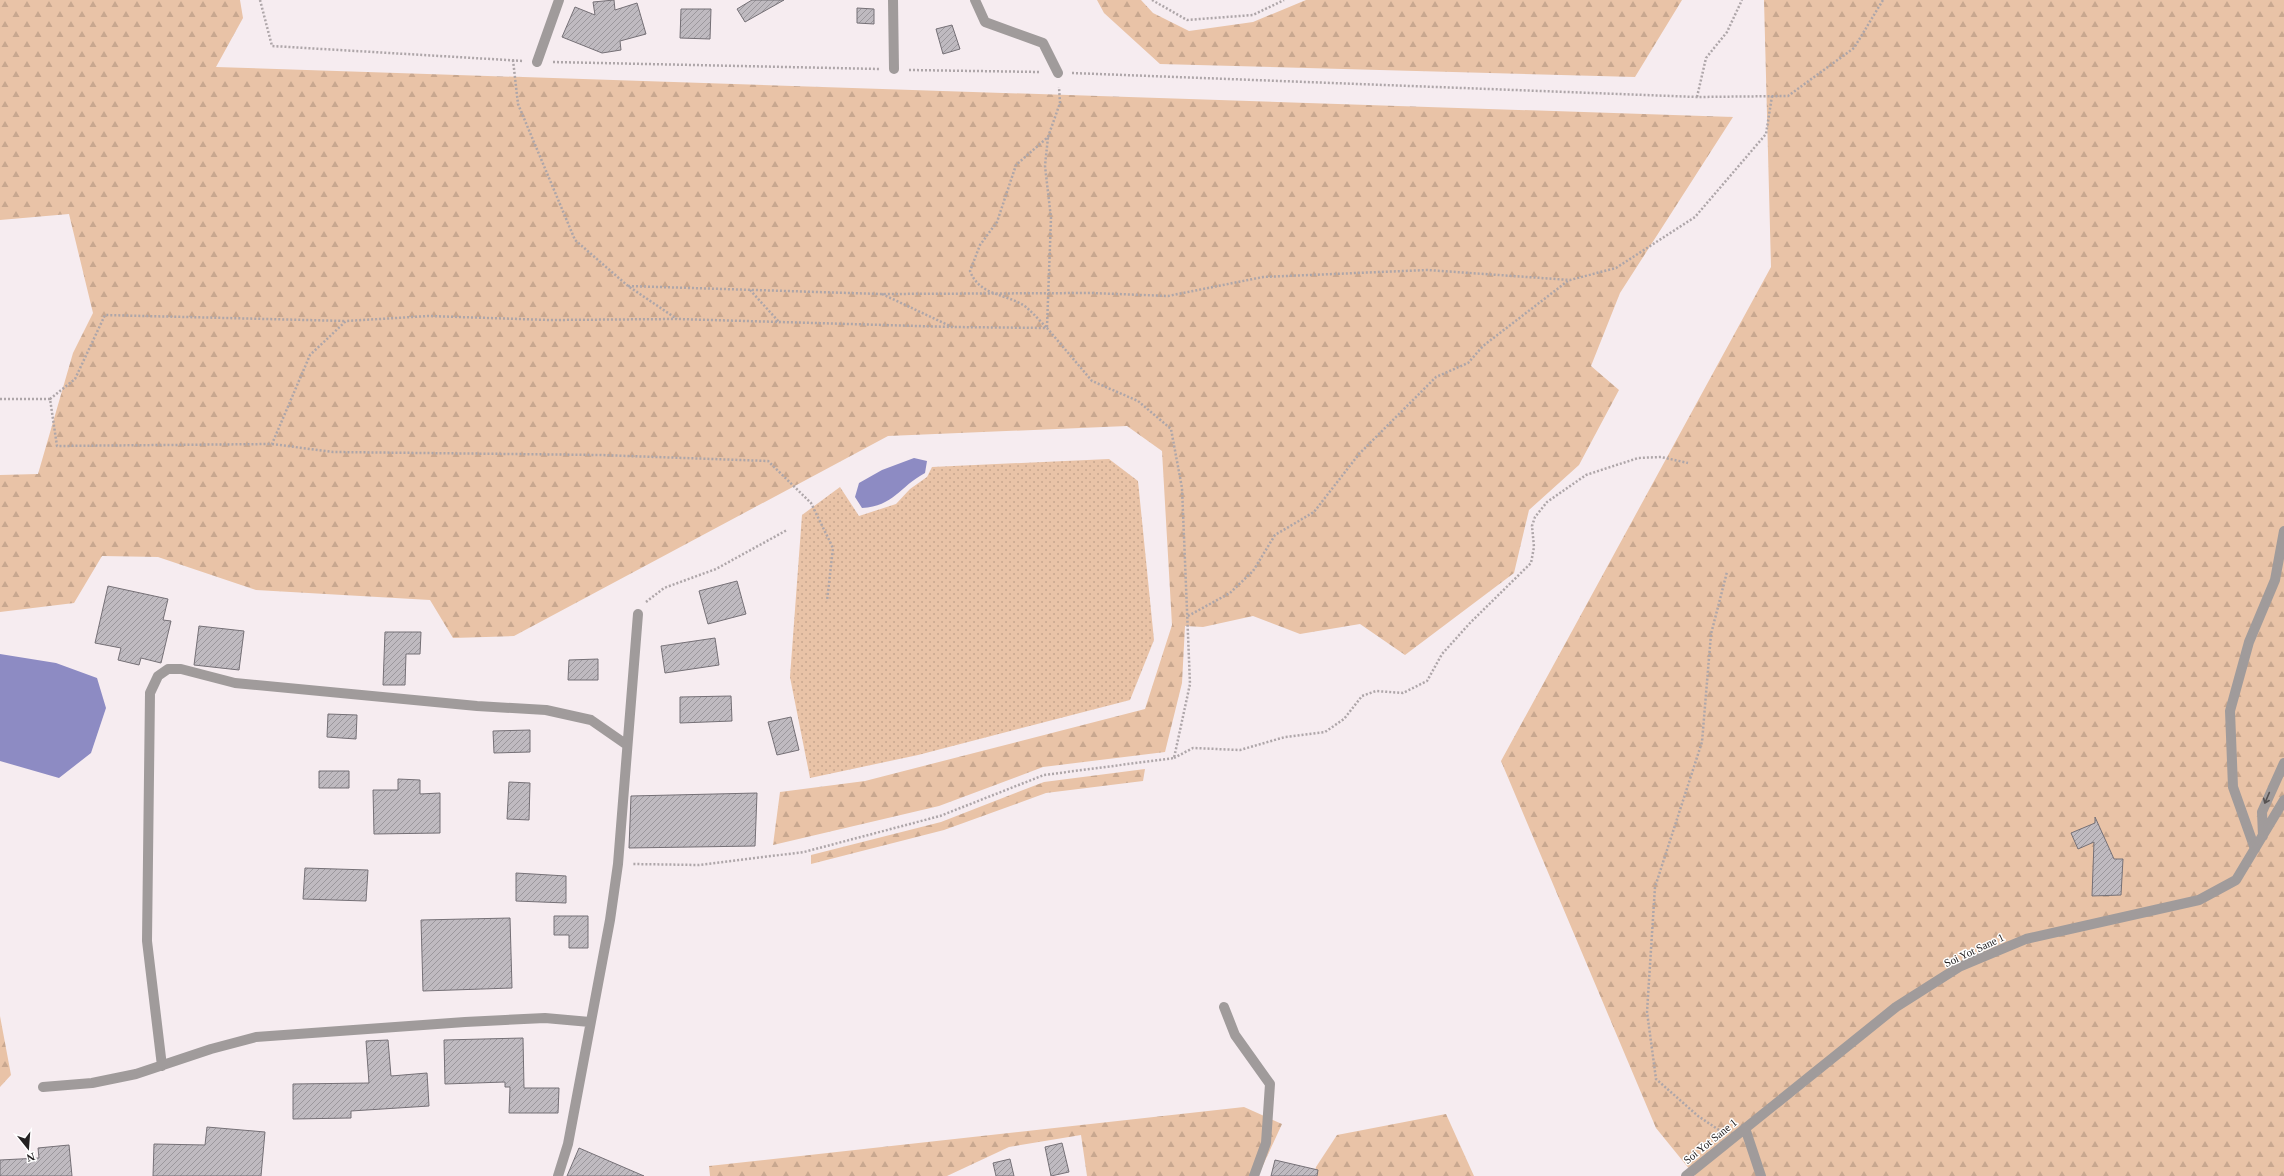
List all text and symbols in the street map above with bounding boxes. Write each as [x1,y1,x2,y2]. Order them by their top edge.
one-way arrow [2263,792,2271,804]
street label: Soi Yot Sane 1 [1942,931,2006,969]
street label: Soi Yot Sane 1 [1681,1116,1739,1166]
north arrow [8,1128,48,1168]
text: N [25,1151,36,1164]

